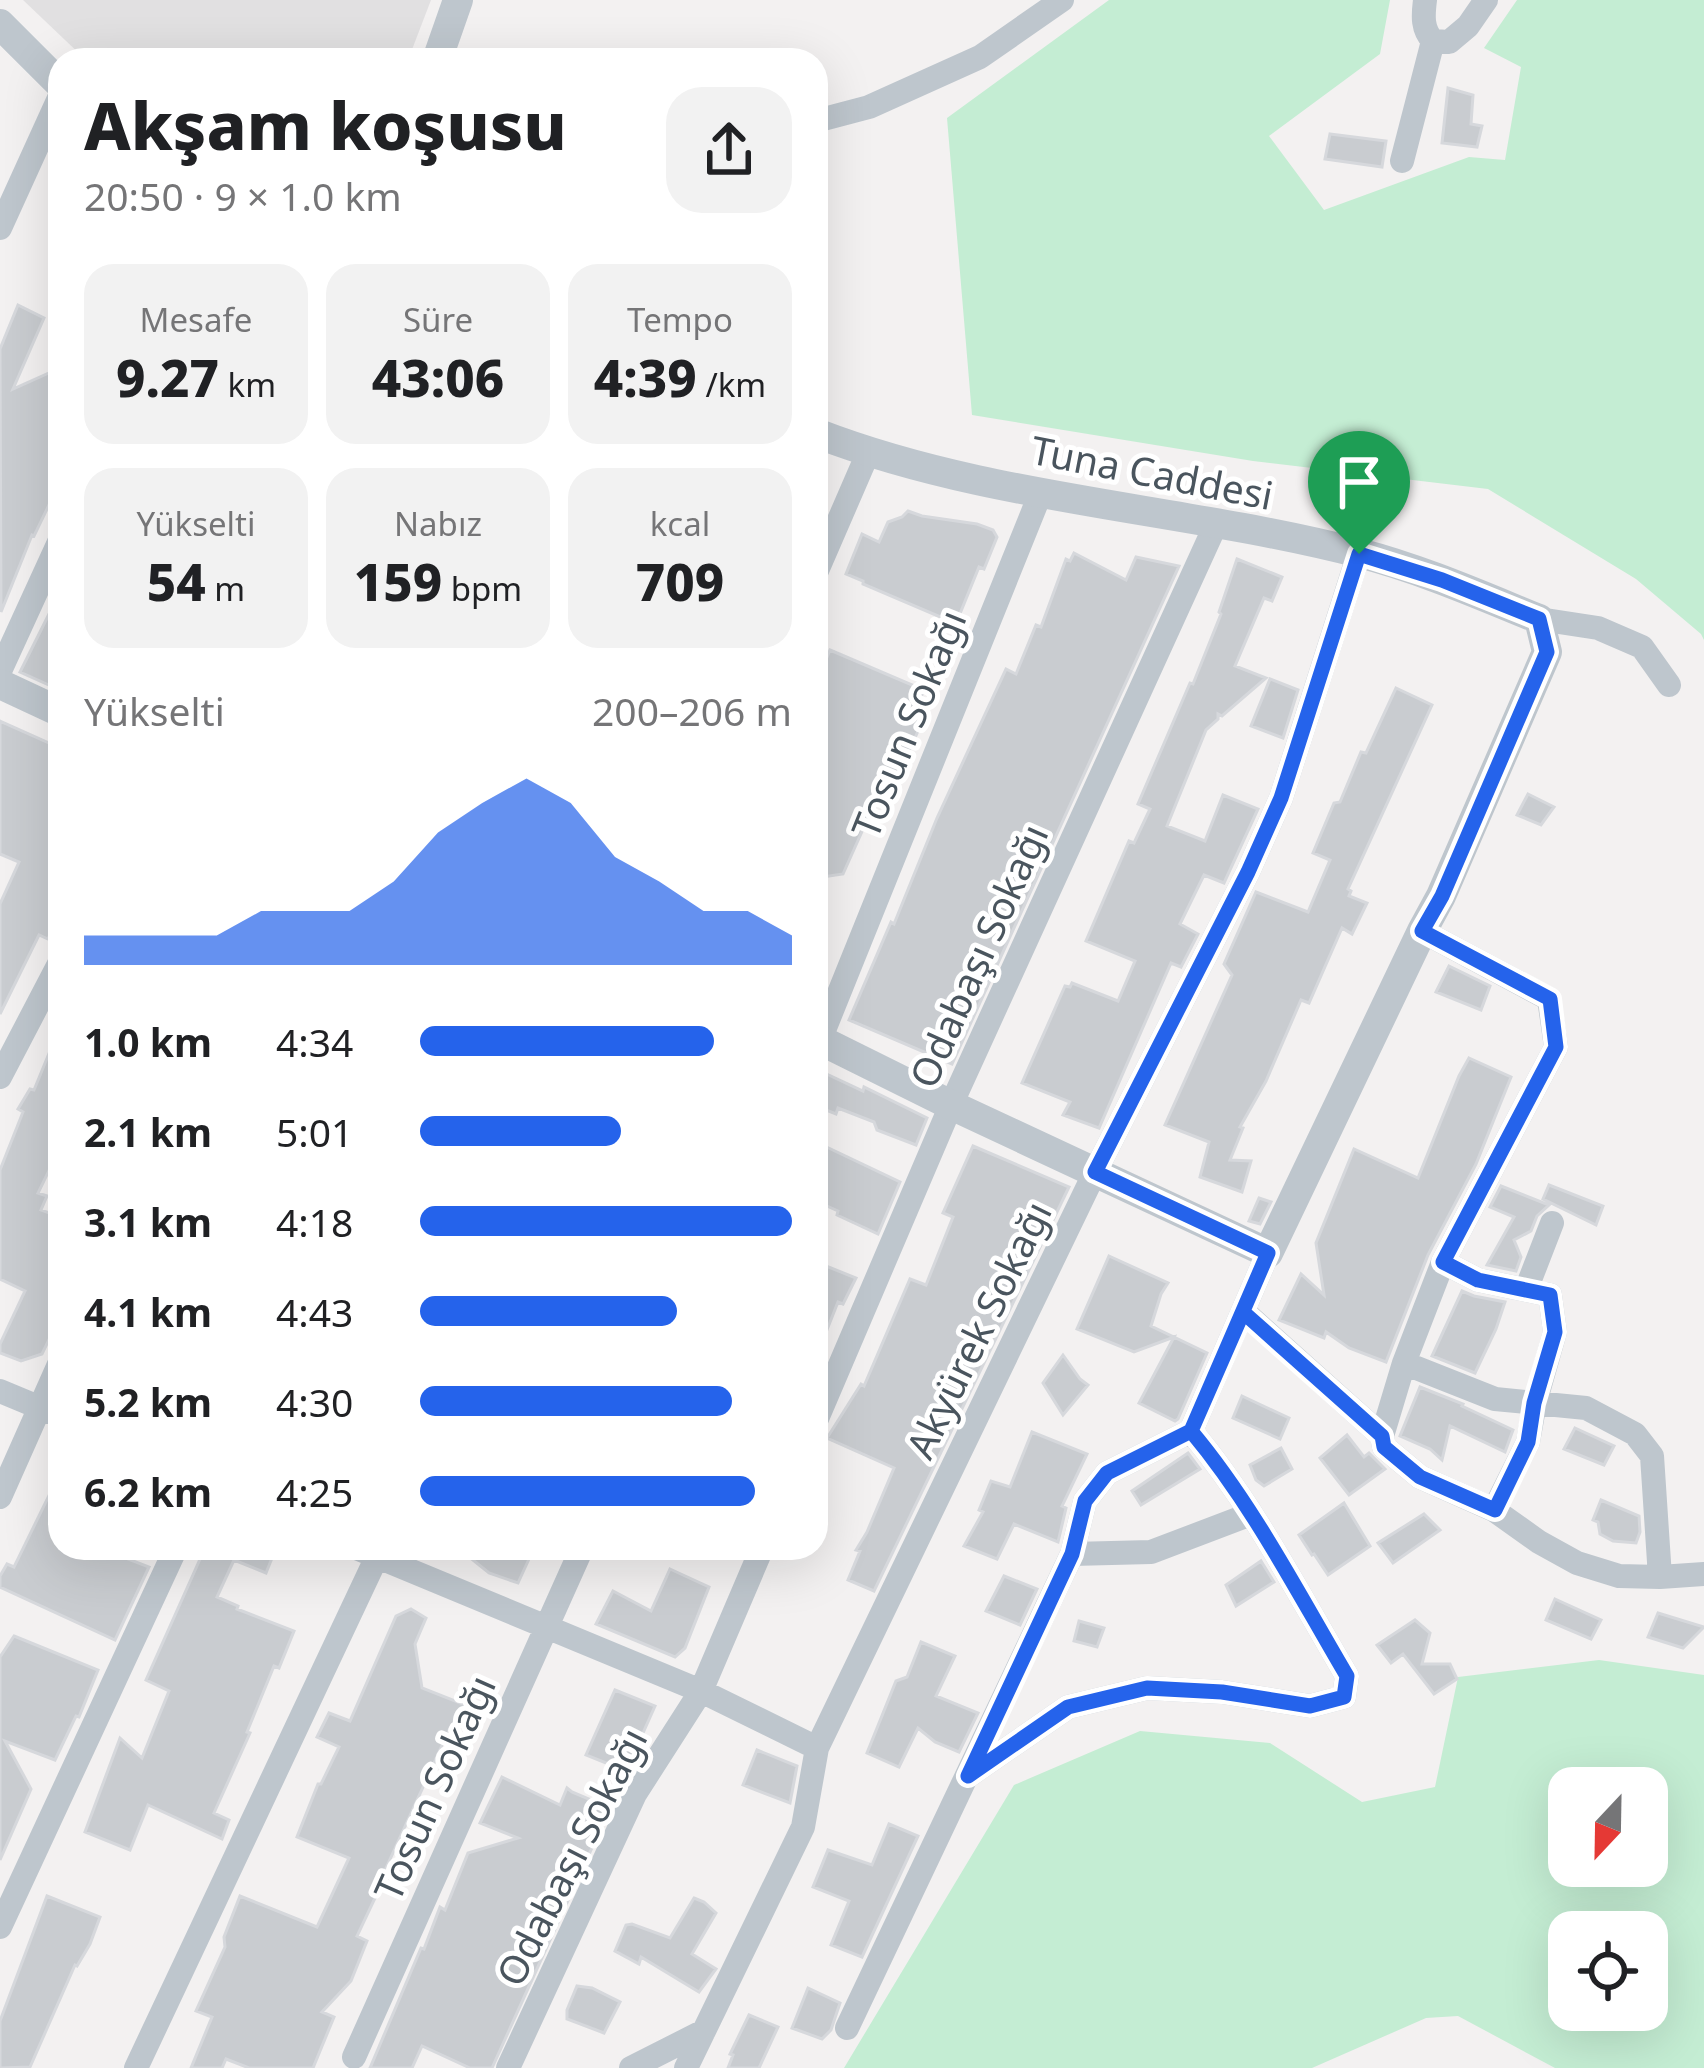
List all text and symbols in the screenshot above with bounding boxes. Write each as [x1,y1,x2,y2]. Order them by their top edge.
text: Akşam koşusu [84,79,567,169]
button: share [666,87,792,213]
text: 20:50 · 9 × 1.0 km [84,169,402,222]
text: Mesafe [140,297,252,342]
text: Süre [403,297,473,342]
text: Tempo [627,297,733,342]
text: 9.27 [116,342,219,412]
text: 43:06 [372,342,504,412]
text: 4:39 [594,342,697,412]
text: km [219,362,276,407]
text: /km [697,362,766,407]
street label: Tuna Caddesi [1027,422,1278,521]
pin [1308,431,1410,554]
icon: arrive [1326,449,1392,515]
text: Yükselti [136,501,256,546]
text: Nabız [394,501,482,546]
text: kcal [650,501,710,546]
text: 54 [147,546,206,616]
text: 159 [354,546,442,616]
text: 709 [636,546,724,616]
text: m [206,566,245,611]
text: bpm [442,566,522,611]
street label: Tosun Sokağı [838,602,977,845]
text: Yükselti [84,684,225,737]
text: 200–206 m [592,684,792,737]
street label: Odabaşı Sokağı [896,815,1059,1095]
text: 1.0 km [84,1015,212,1068]
text: 4:34 [276,1015,353,1068]
text: 2.1 km [84,1105,212,1158]
text: 5:01 [276,1105,353,1158]
street label: Akyürek Sokağı [893,1192,1063,1467]
text: 3.1 km [84,1195,212,1248]
text: 4:18 [276,1195,353,1248]
text: 4.1 km [84,1285,212,1338]
text: 4:43 [276,1285,353,1338]
text: 5.2 km [84,1375,212,1428]
text: 4:30 [276,1375,353,1428]
text: 6.2 km [84,1465,212,1518]
text: 4:25 [276,1465,353,1518]
street label: Tosun Sokağı [360,1666,507,1908]
street label: Odabaşı Sokağı [483,1718,658,1994]
north arrow [1548,1767,1668,1887]
map controls [1548,1767,1668,2031]
button: locate [1548,1911,1668,2031]

